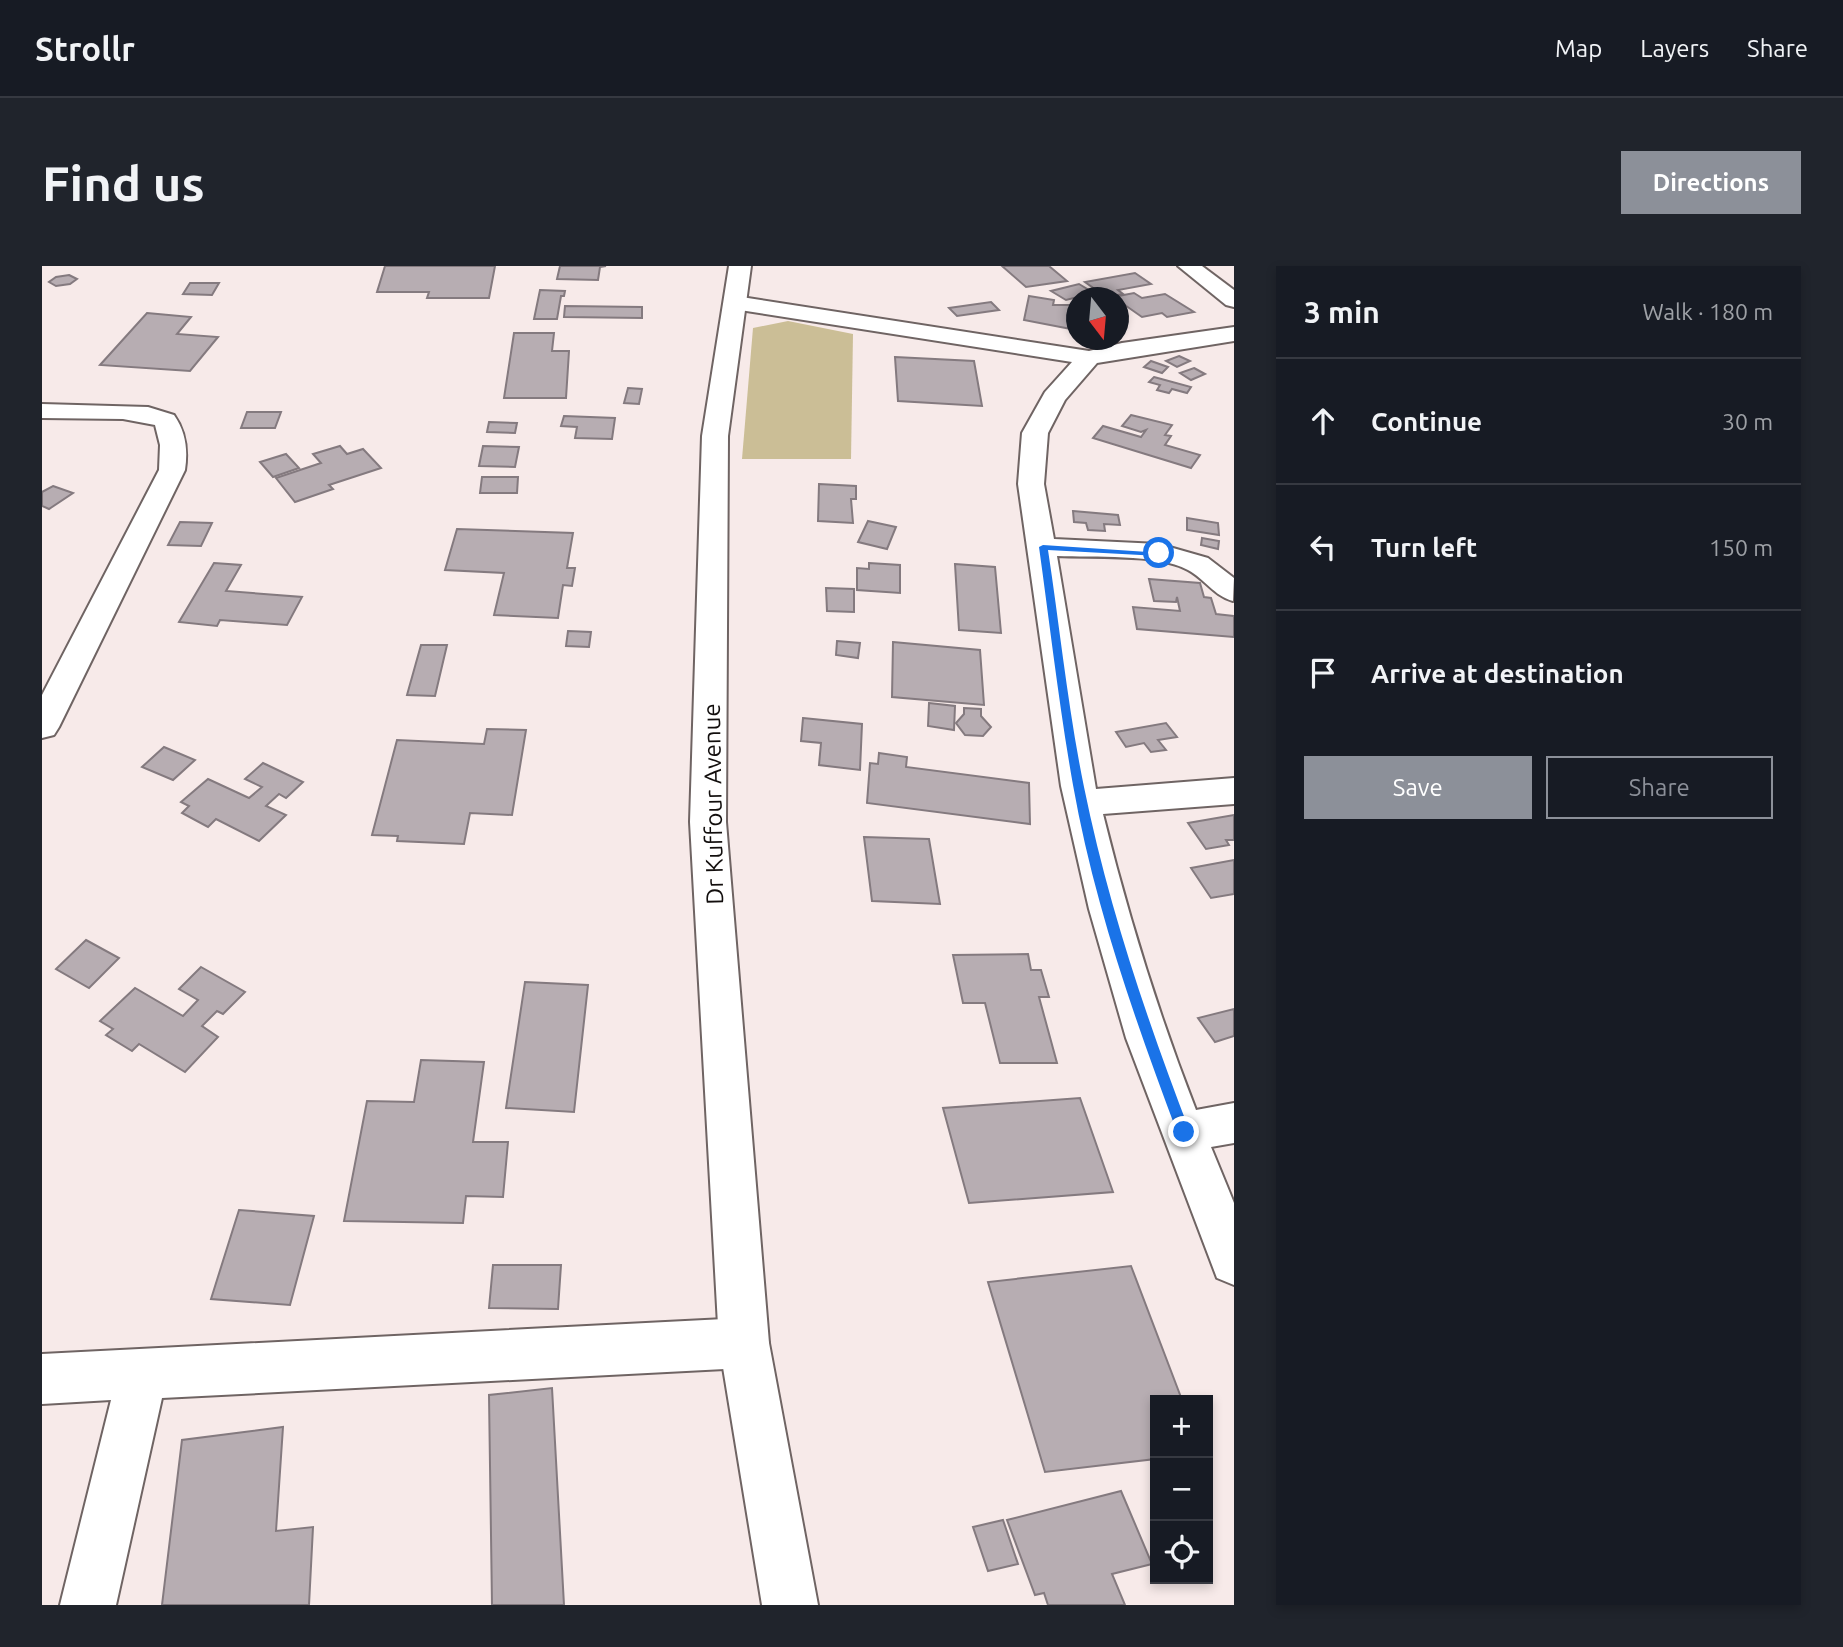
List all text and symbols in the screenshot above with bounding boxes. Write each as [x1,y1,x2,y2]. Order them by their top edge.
text: Strollr [35,30,135,67]
text: Map [1555,35,1602,62]
text: Layers [1640,35,1709,62]
text: Share [1747,35,1808,62]
button: Directions [1621,151,1801,214]
text: Find us [42,155,205,210]
north arrow [1066,287,1129,350]
text: 3 min [1304,295,1380,329]
text: Walk · 180 m [1642,299,1773,324]
icon: ahead [1304,402,1342,440]
text: Continue [1371,407,1482,436]
text: 30 m [1722,409,1773,434]
icon: left [1304,528,1342,566]
text: Turn left [1371,533,1477,562]
text: 150 m [1709,535,1773,560]
route start [1143,537,1174,568]
icon: arrive [1304,654,1342,692]
text: Arrive at destination [1371,659,1624,688]
street label: Dr Kuffour Avenue [698,703,728,905]
button: Save [1304,756,1532,819]
button: Share [1546,756,1773,819]
route end [1168,1116,1199,1147]
map controls [1150,1395,1213,1584]
button: + [1150,1395,1213,1458]
button: − [1150,1458,1213,1521]
button: locate [1150,1521,1213,1584]

